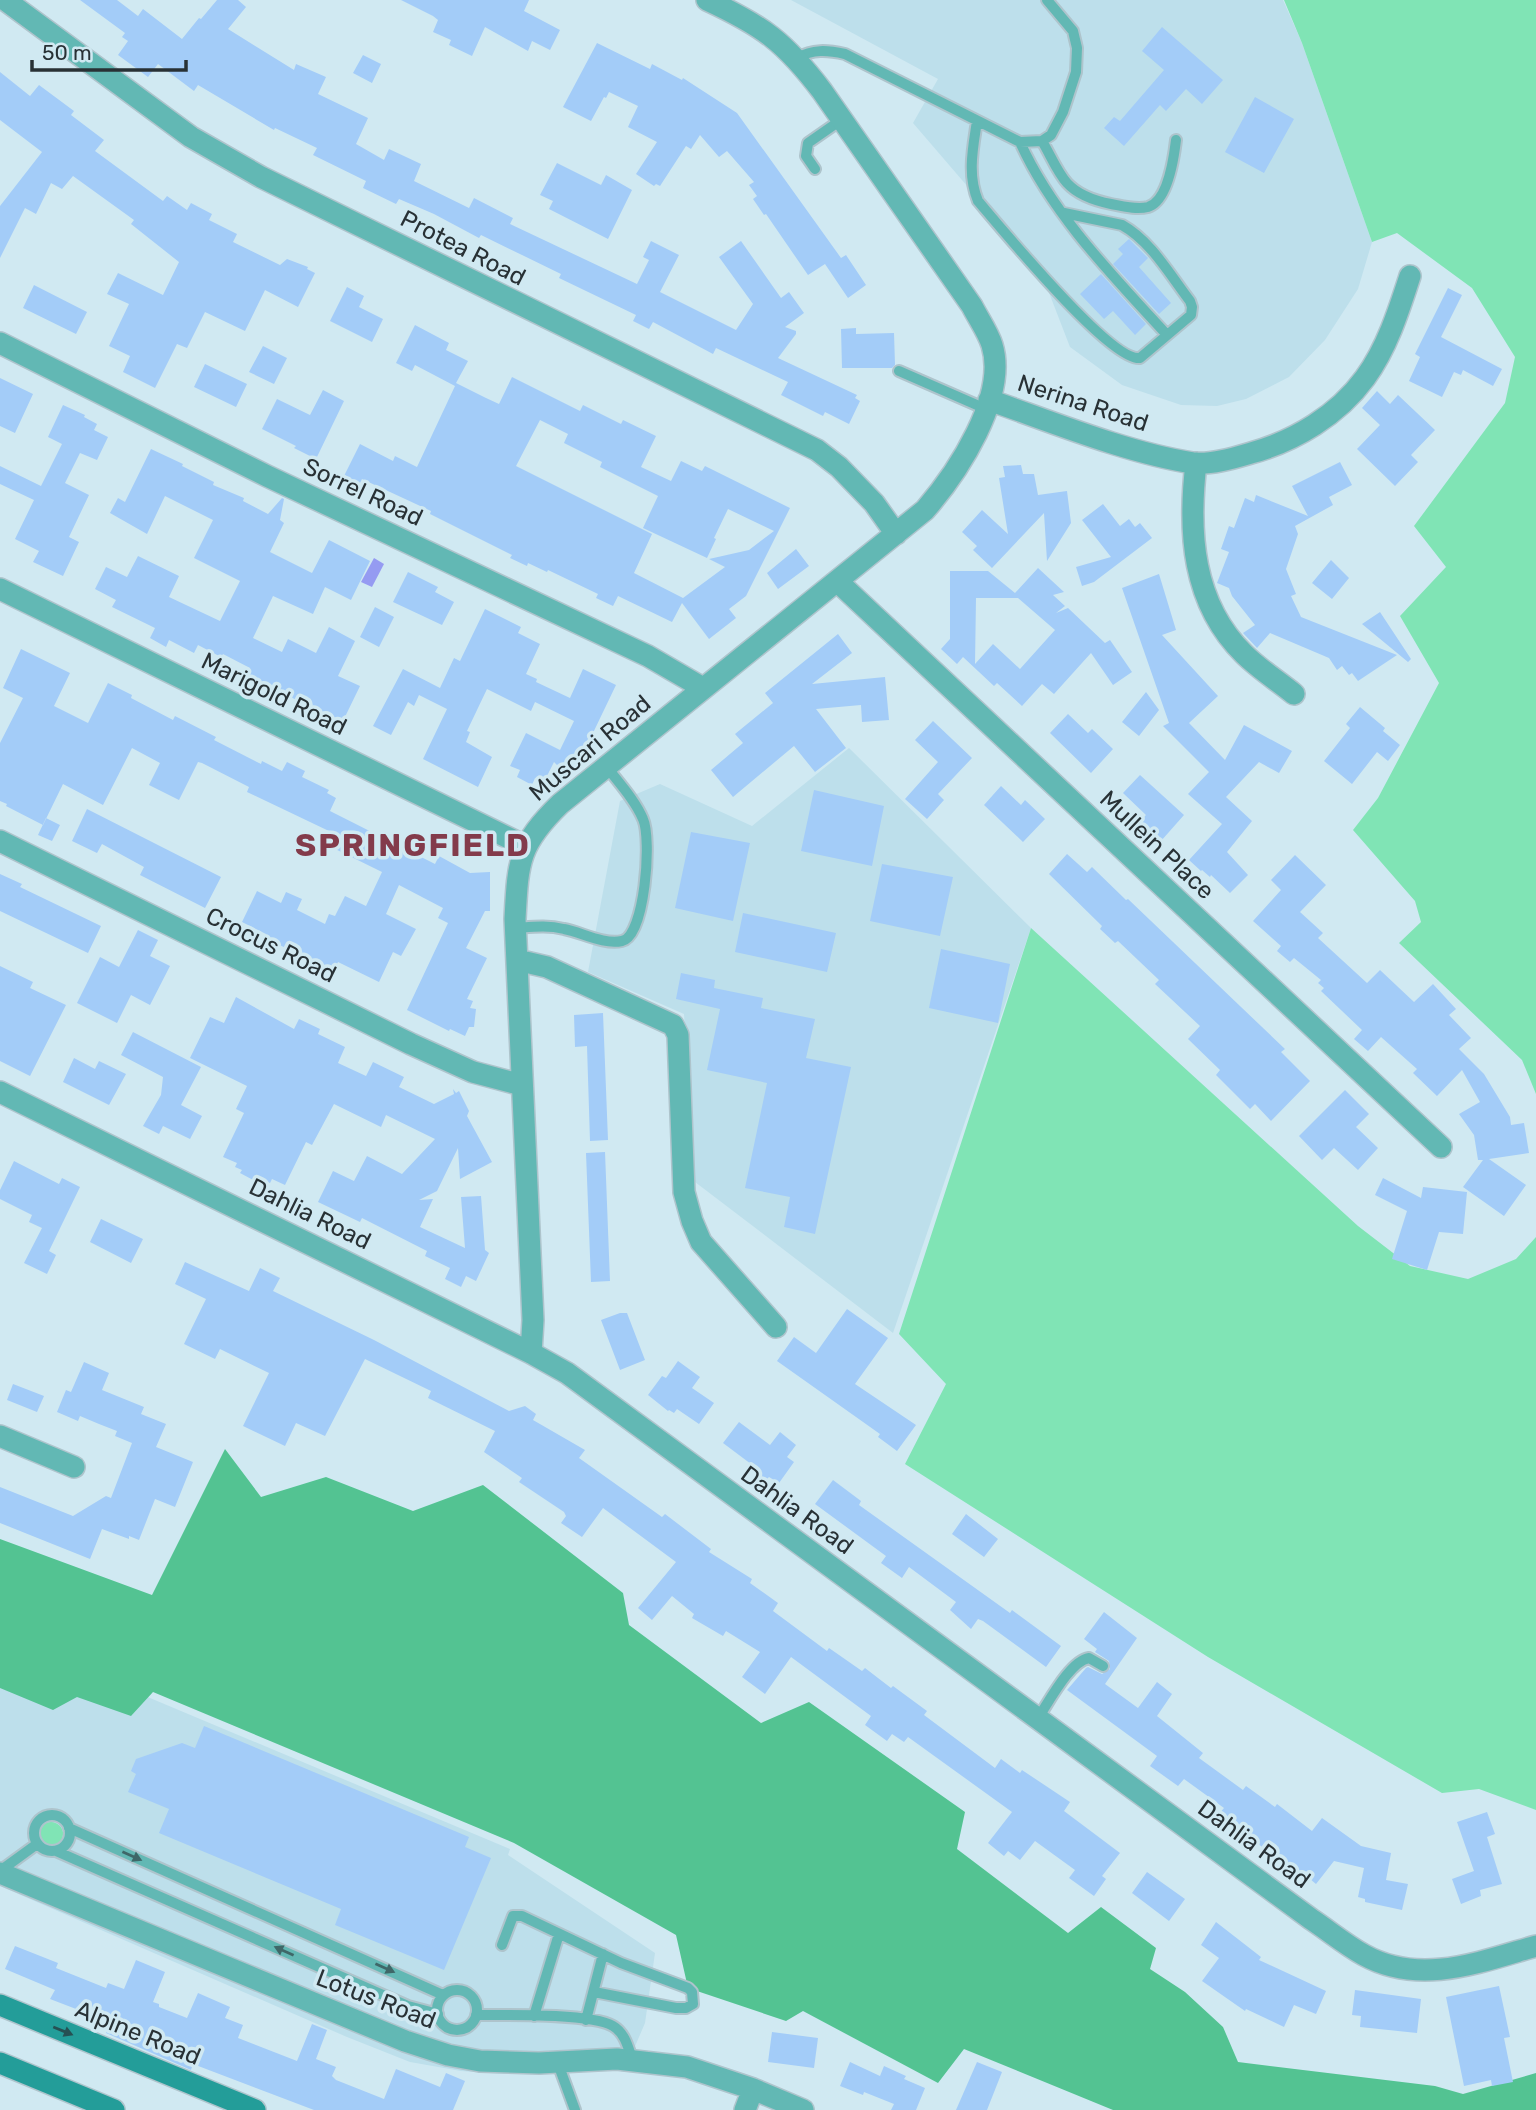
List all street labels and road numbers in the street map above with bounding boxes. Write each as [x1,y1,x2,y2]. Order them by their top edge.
street label: Protea Road [396,204,530,292]
street label: Nerina Road [1014,369,1152,437]
street label: Sorrel Road [299,452,427,532]
street label: Marigold Road [197,647,351,741]
street label: Muscari Road [524,689,656,807]
street label: Mullein Place [1094,785,1220,905]
street label: Crocus Road [201,901,341,989]
street label: Dahlia Road [245,1172,375,1256]
street label: Dahlia Road [735,1460,859,1560]
street label: Dahlia Road [1192,1794,1316,1894]
street label: Lotus Road [312,1963,440,2035]
street label: Alpine Road [71,1995,205,2071]

